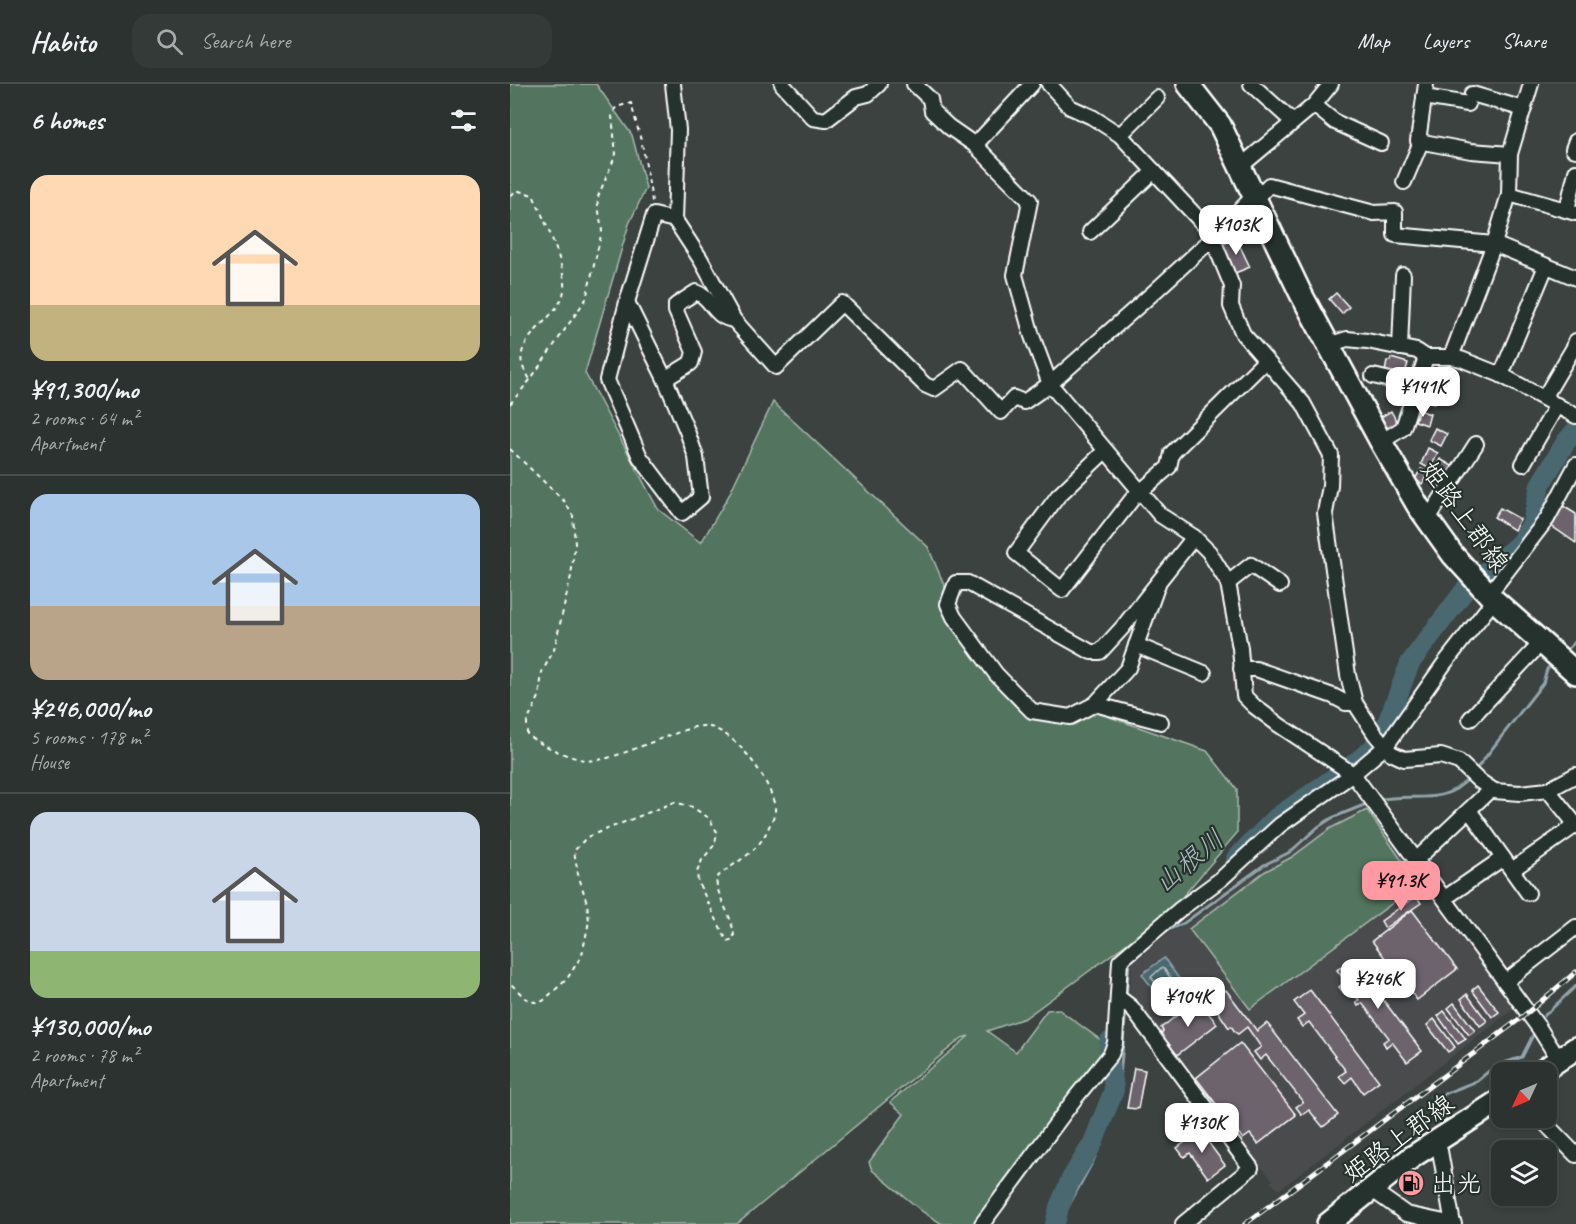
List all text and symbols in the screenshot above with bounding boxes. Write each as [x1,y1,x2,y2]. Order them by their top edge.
search box [132,14,552,68]
text: Habito [30,24,96,59]
icon: search [153,25,186,58]
text: Search here [201,27,291,55]
text: Map [1357,28,1390,54]
text: Layers [1423,28,1469,54]
text: Share [1502,28,1546,54]
text: 6 homes [30,104,104,137]
icon: filters [447,104,480,137]
pin: ¥103K [1194,205,1278,256]
text: ¥103K [1213,212,1259,237]
icon: home [201,214,309,322]
pin: ¥141K [1381,367,1465,418]
text: ¥91,300/mo [30,373,138,406]
text: ¥141K [1400,374,1446,399]
text: 2 rooms · 64 m² [30,406,138,431]
text: Apartment [30,431,103,456]
street label: 姫路上郡線 [1413,454,1516,579]
icon: home [201,533,309,641]
text: ¥246,000/mo [30,692,151,725]
text: 5 rooms · 178 m² [30,725,147,750]
text: House [30,750,69,775]
water label: 山根川 [1147,822,1231,900]
icon: home [201,851,309,959]
pin: ¥91.3K [1352,861,1450,912]
text: ¥91.3K [1376,868,1426,893]
pin: ¥246K [1336,959,1420,1010]
text: ¥246K [1355,966,1401,991]
pin: ¥104K [1146,977,1230,1028]
text: ¥104K [1165,984,1211,1009]
text: ¥130,000/mo [30,1010,150,1043]
text: 2 rooms · 78 m² [30,1043,138,1068]
north arrow [1491,1062,1557,1128]
map controls [1491,1062,1557,1206]
text: Apartment [30,1068,103,1093]
street label: 姫路上郡線 [1336,1087,1461,1190]
pin: ¥130K [1160,1103,1244,1154]
text: ¥130K [1179,1110,1225,1135]
button: layers [1491,1140,1557,1206]
place label: 出光 [1430,1167,1482,1200]
fuel station icon: 出光 [1396,1168,1426,1198]

